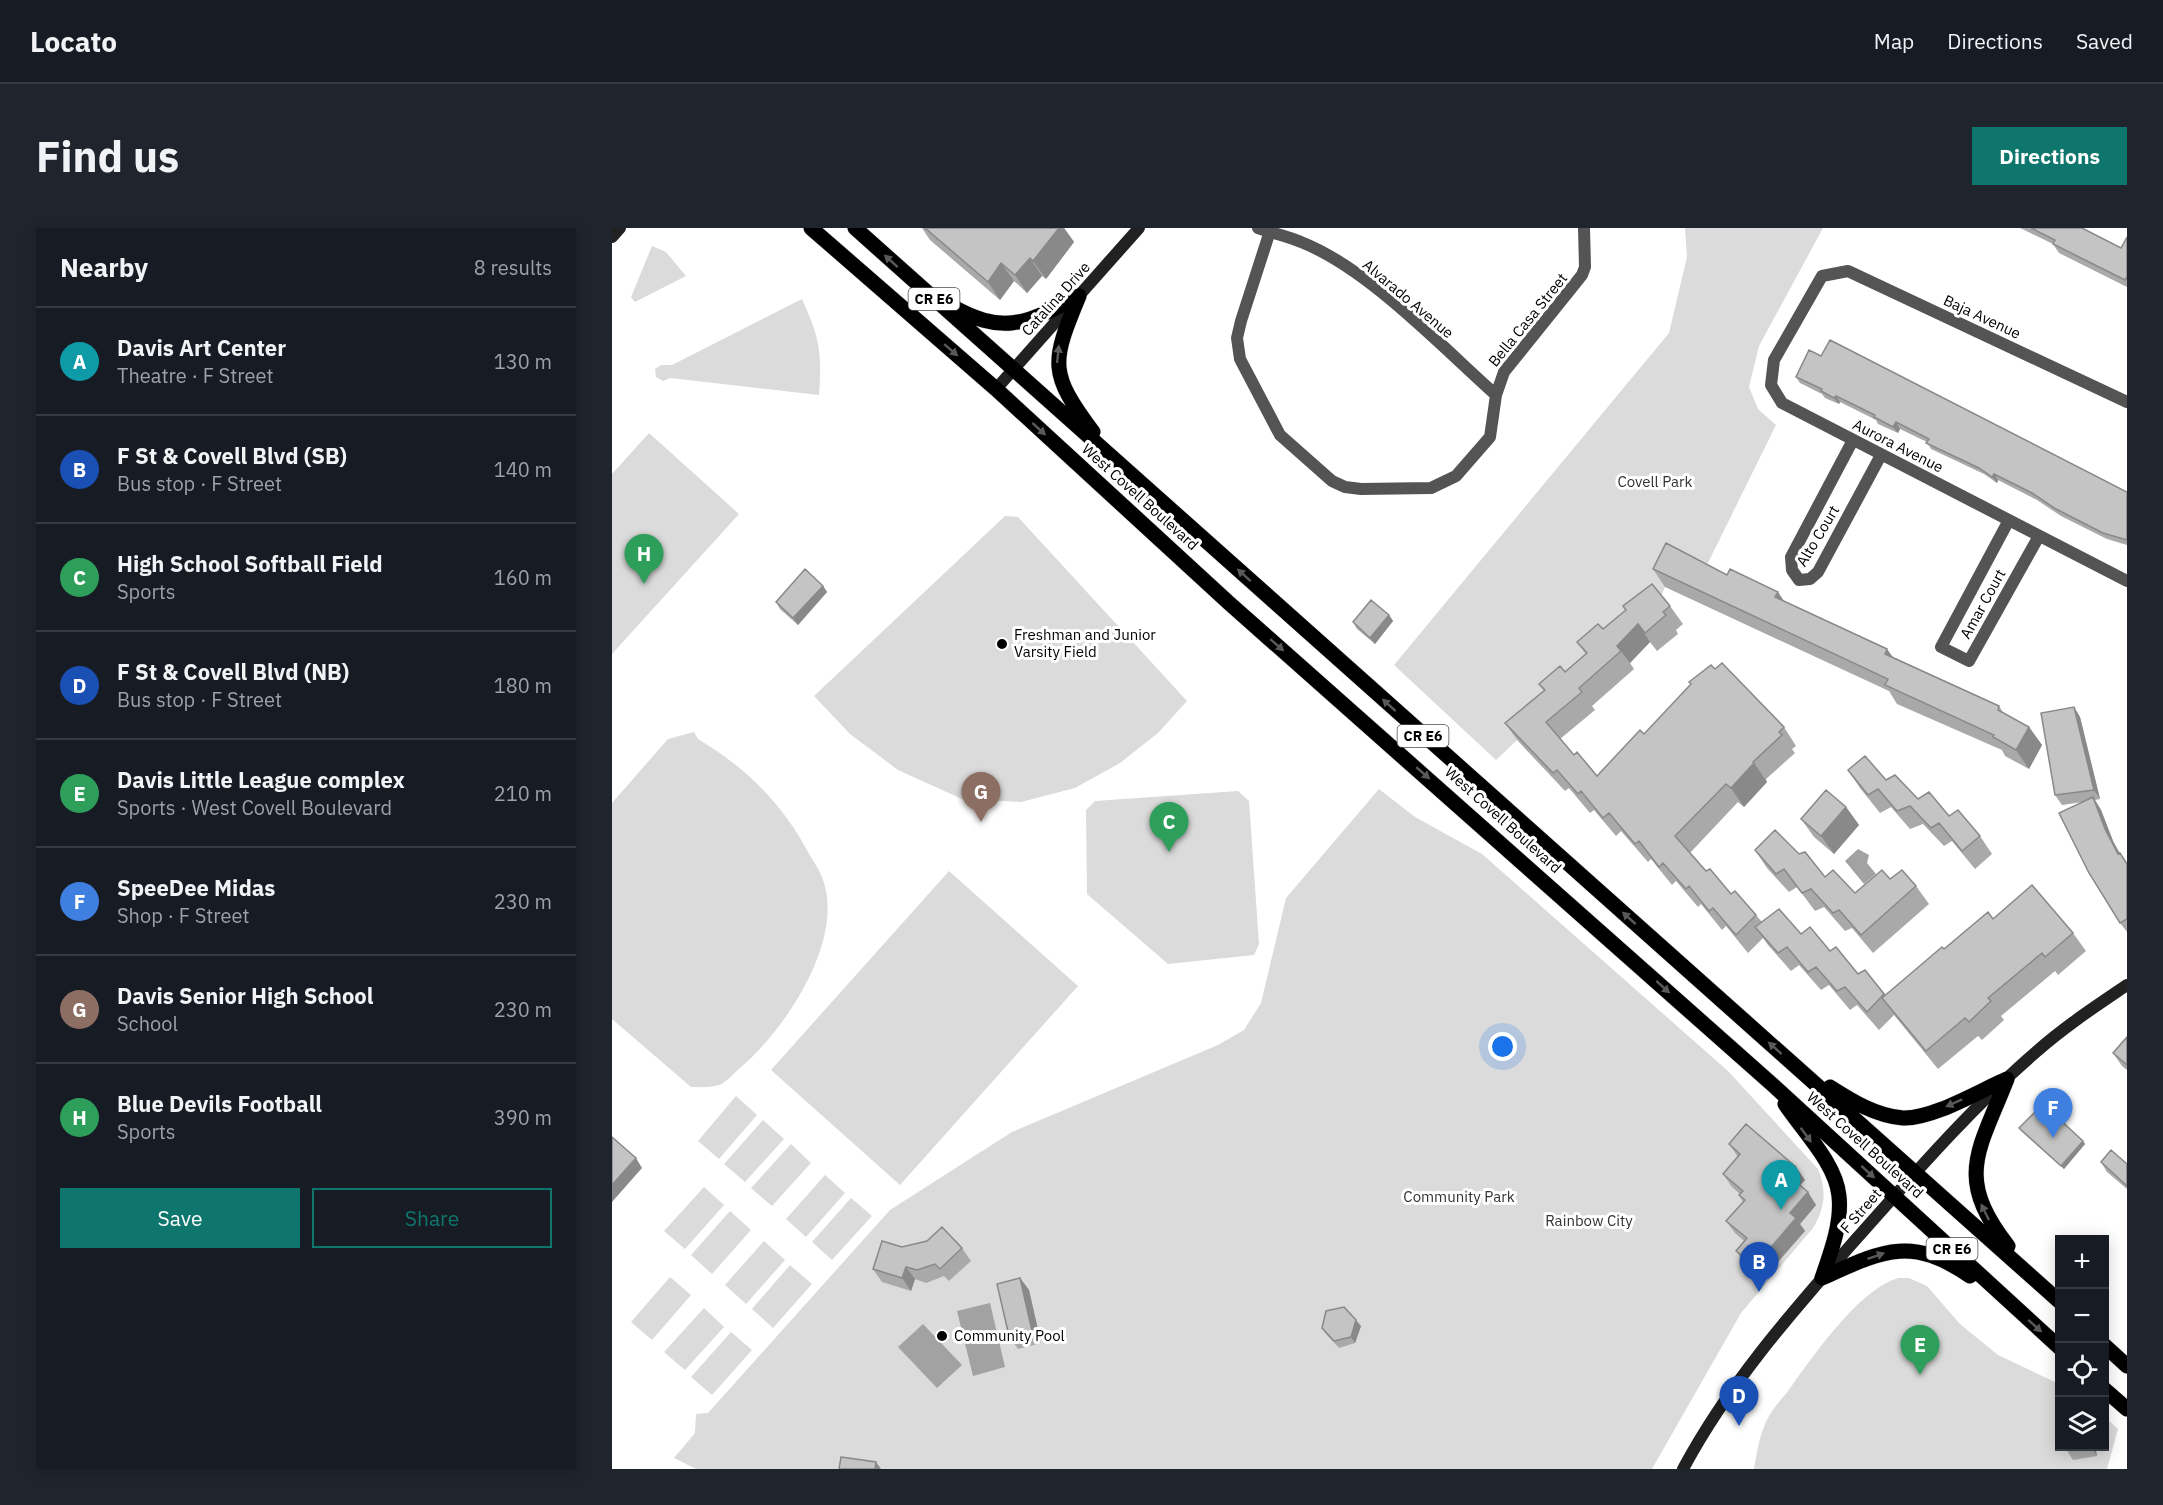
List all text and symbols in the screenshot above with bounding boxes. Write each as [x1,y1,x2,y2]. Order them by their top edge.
text: Locato [30,23,117,60]
text: Map [1874,27,1914,55]
text: Directions [1947,27,2043,55]
text: Saved [2076,27,2133,55]
button: Directions [1972,127,2127,185]
text: Find us [36,129,179,184]
text: Nearby [60,250,148,284]
text: 8 results [474,254,552,281]
one-way arrow [884,254,899,268]
street label: Alvarado Avenue [1359,255,1458,342]
street label: Catalina Drive [1017,258,1094,340]
street label: Bella Casa Street [1484,269,1571,370]
road number: CR E6 [908,288,960,310]
street label: Baja Avenue [1940,290,2024,343]
text: Davis Art Center [117,333,286,362]
one-way arrow [943,343,958,356]
one-way arrow [1053,344,1063,363]
text: A [73,348,86,375]
text: 130 m [494,348,552,375]
text: Theatre · F Street [117,362,273,389]
street label: Aurora Avenue [1850,415,1947,477]
one-way arrow [1031,422,1046,435]
street label: West Covell Boulevard [1078,439,1203,554]
text: F St & Covell Blvd (SB) [117,441,347,470]
text: B [73,456,86,483]
text: 140 m [494,456,552,483]
text: Bus stop · F Street [117,470,282,497]
park label: Covell Park [1617,472,1693,491]
street label: Alto Court [1792,502,1843,570]
pin: H [624,534,663,584]
text: High School Softball Field [117,549,383,578]
text: C [73,564,86,591]
text: 160 m [494,564,552,591]
street label: Amar Court [1956,566,2009,642]
one-way arrow [1237,569,1252,582]
text: Sports [117,578,176,605]
place label: Freshman and Junior Varsity Field [1014,625,1156,661]
marker: Freshman and Junior Varsity Field [995,637,1009,651]
one-way arrow [1269,638,1284,651]
text: F St & Covell Blvd (NB) [117,657,349,686]
text: D [73,672,86,699]
text: 180 m [494,672,552,699]
text: Bus stop · F Street [117,686,282,713]
one-way arrow [1382,699,1397,712]
road number: CR E6 [1398,725,1448,747]
street label: West Covell Boulevard [1441,762,1566,877]
text: Davis Little League complex [117,765,405,794]
one-way arrow [1415,766,1430,779]
pin: G [962,772,1000,822]
text: E [73,780,86,807]
text: 210 m [494,780,552,807]
text: Sports · West Covell Boulevard [117,794,392,821]
pin: C [1150,802,1188,852]
text: SpeeDee Midas [117,873,275,902]
text: F [74,888,85,915]
text: 230 m [494,888,552,915]
text: Shop · F Street [117,902,250,929]
one-way arrow [1622,912,1637,925]
one-way arrow [1655,980,1670,994]
text: Davis Senior High School [117,981,373,1010]
text: G [72,996,87,1023]
text: 230 m [494,996,552,1023]
text: School [117,1010,178,1037]
your location [1488,1032,1517,1061]
one-way arrow [1768,1042,1783,1055]
street label: West Covell Boulevard [1803,1087,1928,1202]
pin: F [2034,1088,2072,1138]
text: Blue Devils Football [117,1089,322,1118]
one-way arrow [1945,1098,1962,1107]
text: H [72,1104,87,1131]
text: 390 m [494,1104,552,1131]
text: Sports [117,1118,176,1145]
one-way arrow [1800,1127,1812,1143]
pin: A [1762,1160,1800,1210]
one-way arrow [1861,1165,1876,1179]
street label: F Street [1836,1184,1885,1237]
park label: Community Park [1403,1187,1515,1206]
button: Save [60,1188,300,1248]
button: Share [312,1188,552,1248]
one-way arrow [1981,1204,1990,1221]
park label: Rainbow City [1545,1211,1633,1230]
map controls [2055,1235,2109,1451]
button: + [2055,1235,2109,1289]
road number: CR E6 [1926,1238,1978,1260]
pin: B [1740,1242,1778,1292]
one-way arrow [1867,1250,1885,1260]
button: − [2055,1289,2109,1343]
one-way arrow [2027,1319,2042,1333]
place label: Community Pool [954,1326,1065,1345]
pin: E [1900,1326,1940,1375]
marker: Community Pool [935,1329,949,1343]
button: locate [2055,1343,2109,1397]
pin: D [1720,1376,1758,1426]
button: layers [2055,1397,2109,1451]

